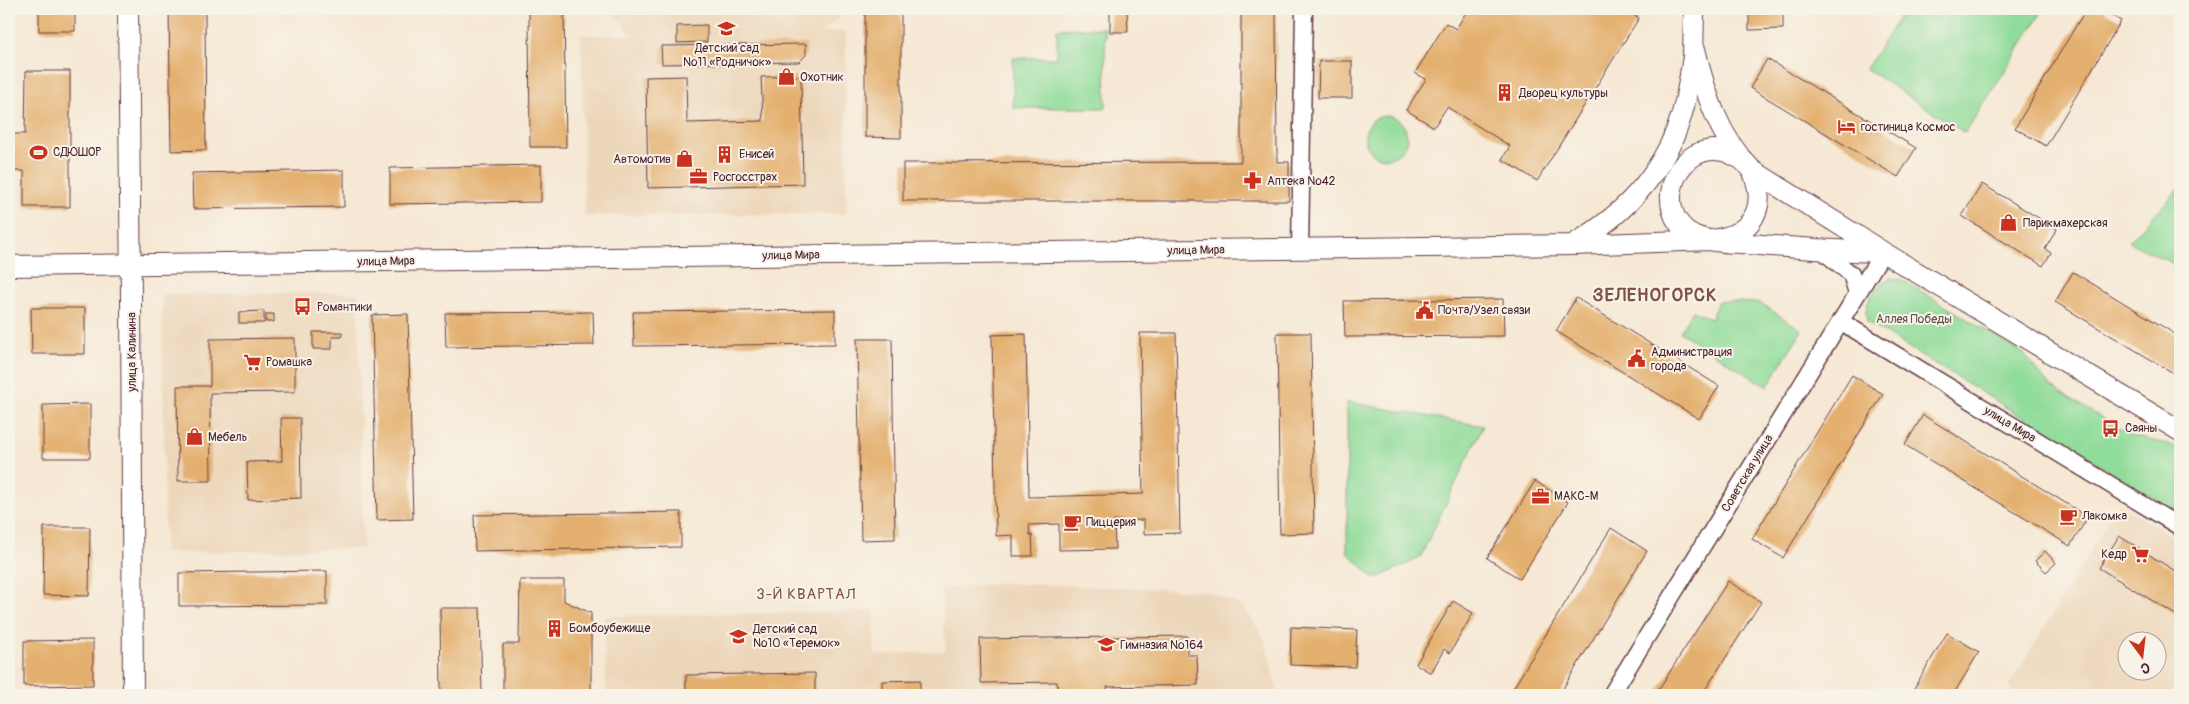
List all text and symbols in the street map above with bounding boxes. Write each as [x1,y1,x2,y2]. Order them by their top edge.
school or university icon: Детский сад №11 «Родничок» [717,19,737,39]
place label: Детский сад №11 «Родничок» [683,41,771,70]
shop icon: Охотник [776,67,796,87]
place label: Охотник [800,70,844,85]
building icon: Дворец культуры [1495,83,1515,103]
place label: Дворец культуры [1518,86,1608,101]
hotel icon: гостиница Космос [1837,117,1857,137]
place label: гостиница Космос [1861,120,1956,135]
sports icon: СДЮШОР [29,142,49,162]
building icon: Енисей [715,144,735,164]
place label: СДЮШОР [53,145,101,160]
place label: Енисей [739,147,775,162]
shop icon: Автомотив [675,149,695,169]
place label: Автомотив [613,152,671,167]
office icon: Росгосстрах [689,167,709,187]
place label: Росгосстрах [713,170,777,185]
pharmacy icon: Аптека №42 [1243,171,1263,191]
place label: Аптека №42 [1267,174,1336,189]
shop icon: Парикмахерская [1999,213,2019,233]
place label: Парикмахерская [2023,216,2108,231]
street label: улица Мира [1166,242,1225,259]
street label: улица Мира [761,247,820,264]
street label: улица Мира [356,253,415,270]
district label: ЗЕЛЕНОГОРСК [1593,284,1717,307]
bus stop icon: Романтики [293,297,313,317]
place label: Романтики [317,300,372,315]
public building icon: Почта/Узел связи [1414,300,1434,320]
place label: Почта/Узел связи [1438,303,1531,318]
street label: улица Калинина [125,312,140,393]
park label: Аллея Победы [1876,312,1952,327]
place label: Администрация города [1651,345,1733,374]
public building icon: Администрация города [1627,349,1647,369]
supermarket icon: Ромашка [242,352,262,372]
place label: Ромашка [266,355,313,370]
street label: улица Мира [1980,403,2039,446]
bus stop icon: Саяны [2101,418,2121,438]
place label: Саяны [2125,421,2158,436]
shop icon: Мебель [184,427,204,447]
place label: Мебель [208,430,247,445]
street label: Советская улица [1718,431,1777,515]
office icon: МАКС-М [1530,486,1550,506]
place label: МАКС-М [1554,489,1599,504]
cafe icon: Лакомка [2058,506,2078,526]
place label: Лакомка [2081,509,2128,524]
cafe icon: Пиццерия [1062,512,1082,532]
place label: Пиццерия [1086,515,1137,530]
supermarket icon: Кедр [2131,544,2151,564]
place label: Кедр [2101,547,2127,562]
district label: 3-Й КВАРТАЛ [756,585,856,604]
building icon: Бомбоубежище [545,618,565,638]
place label: Бомбоубежище [569,621,651,636]
place label: Детский сад №10 «Теремок» [752,622,840,651]
school or university icon: Детский сад №10 «Теремок» [729,626,749,646]
north arrow [2116,632,2166,682]
school or university icon: Гимназия №164 [1096,635,1116,655]
place label: Гимназия №164 [1120,638,1203,653]
text: С [2139,659,2152,677]

